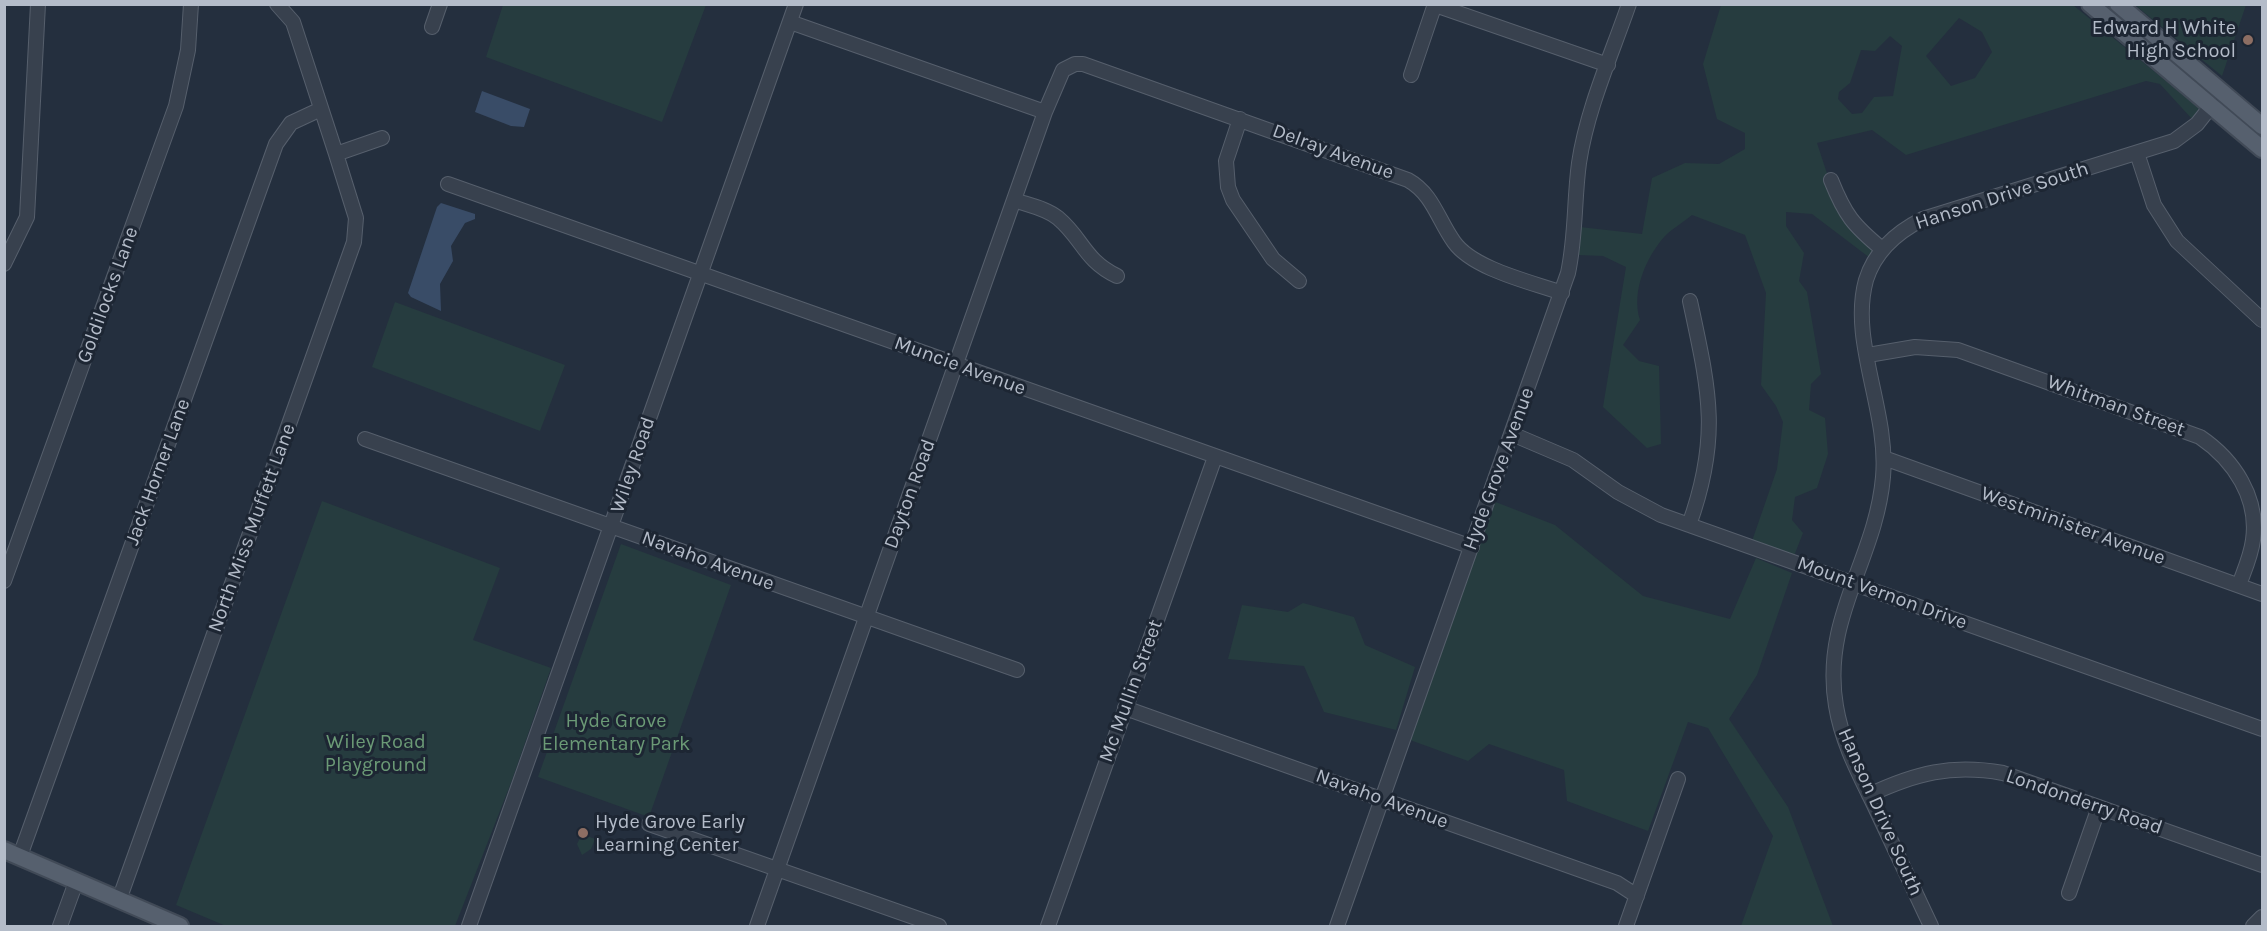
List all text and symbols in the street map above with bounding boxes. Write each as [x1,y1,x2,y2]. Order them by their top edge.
place label: Edward H White High School [2092,16,2236,63]
marker: Edward H White High School [2241,33,2255,47]
street label: Delray Avenue [1269,119,1397,185]
street label: Hanson Drive South [1912,157,2092,235]
street label: Goldilocks Lane [72,224,144,366]
street label: Muncie Avenue [891,331,1029,401]
street label: Whitman Street [2044,370,2188,442]
street label: Hyde Grove Avenue [1458,384,1540,554]
street label: Jack Horner Lane [120,396,196,548]
street label: Wiley Road [605,414,661,516]
street label: North Miss Muffett Lane [203,420,301,636]
street label: Dayton Road [879,436,941,552]
street label: Westminister Avenue [1978,481,2168,571]
street label: Navaho Avenue [638,526,778,596]
street label: Mount Vernon Drive [1794,551,1970,635]
street label: Mc Mullin Street [1094,616,1168,766]
park label: Hyde Grove Elementary Park [542,709,690,756]
street label: Hanson Drive South [1832,724,1928,900]
park label: Wiley Road Playground [325,730,427,777]
street label: Navaho Avenue [1312,764,1452,834]
street label: Londonderry Road [2003,764,2165,840]
place label: Hyde Grove Early Learning Center [595,810,745,857]
marker: Hyde Grove Early Learning Center [576,826,590,840]

